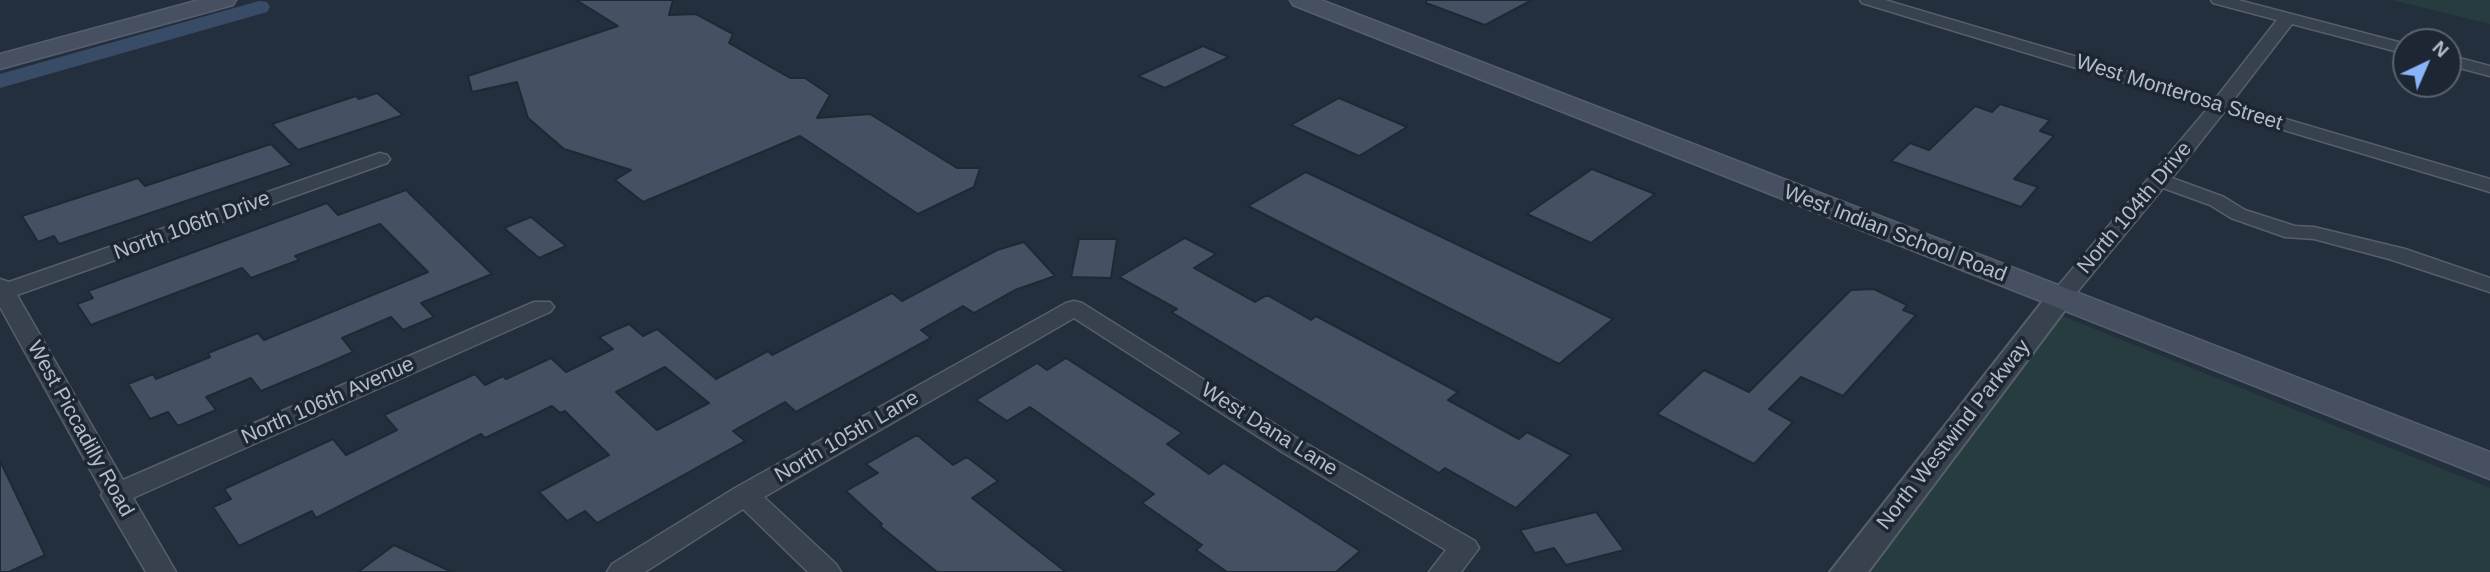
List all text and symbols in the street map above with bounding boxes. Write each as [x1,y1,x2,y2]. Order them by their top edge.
north arrow [2392,28,2462,98]
text: N [2428,37,2453,61]
street label: West Monterosa Street [2073,50,2285,136]
street label: North 104th Drive [2072,137,2198,279]
street label: West Indian School Road [1780,180,2010,288]
street label: North 106th Drive [110,186,274,266]
street label: North Westwind Parkway [1872,335,2036,535]
street label: West Piccadilly Road [21,337,139,521]
street label: North 106th Avenue [238,352,418,450]
street label: West Dana Lane [1196,378,1342,482]
street label: North 105th Lane [770,386,924,488]

